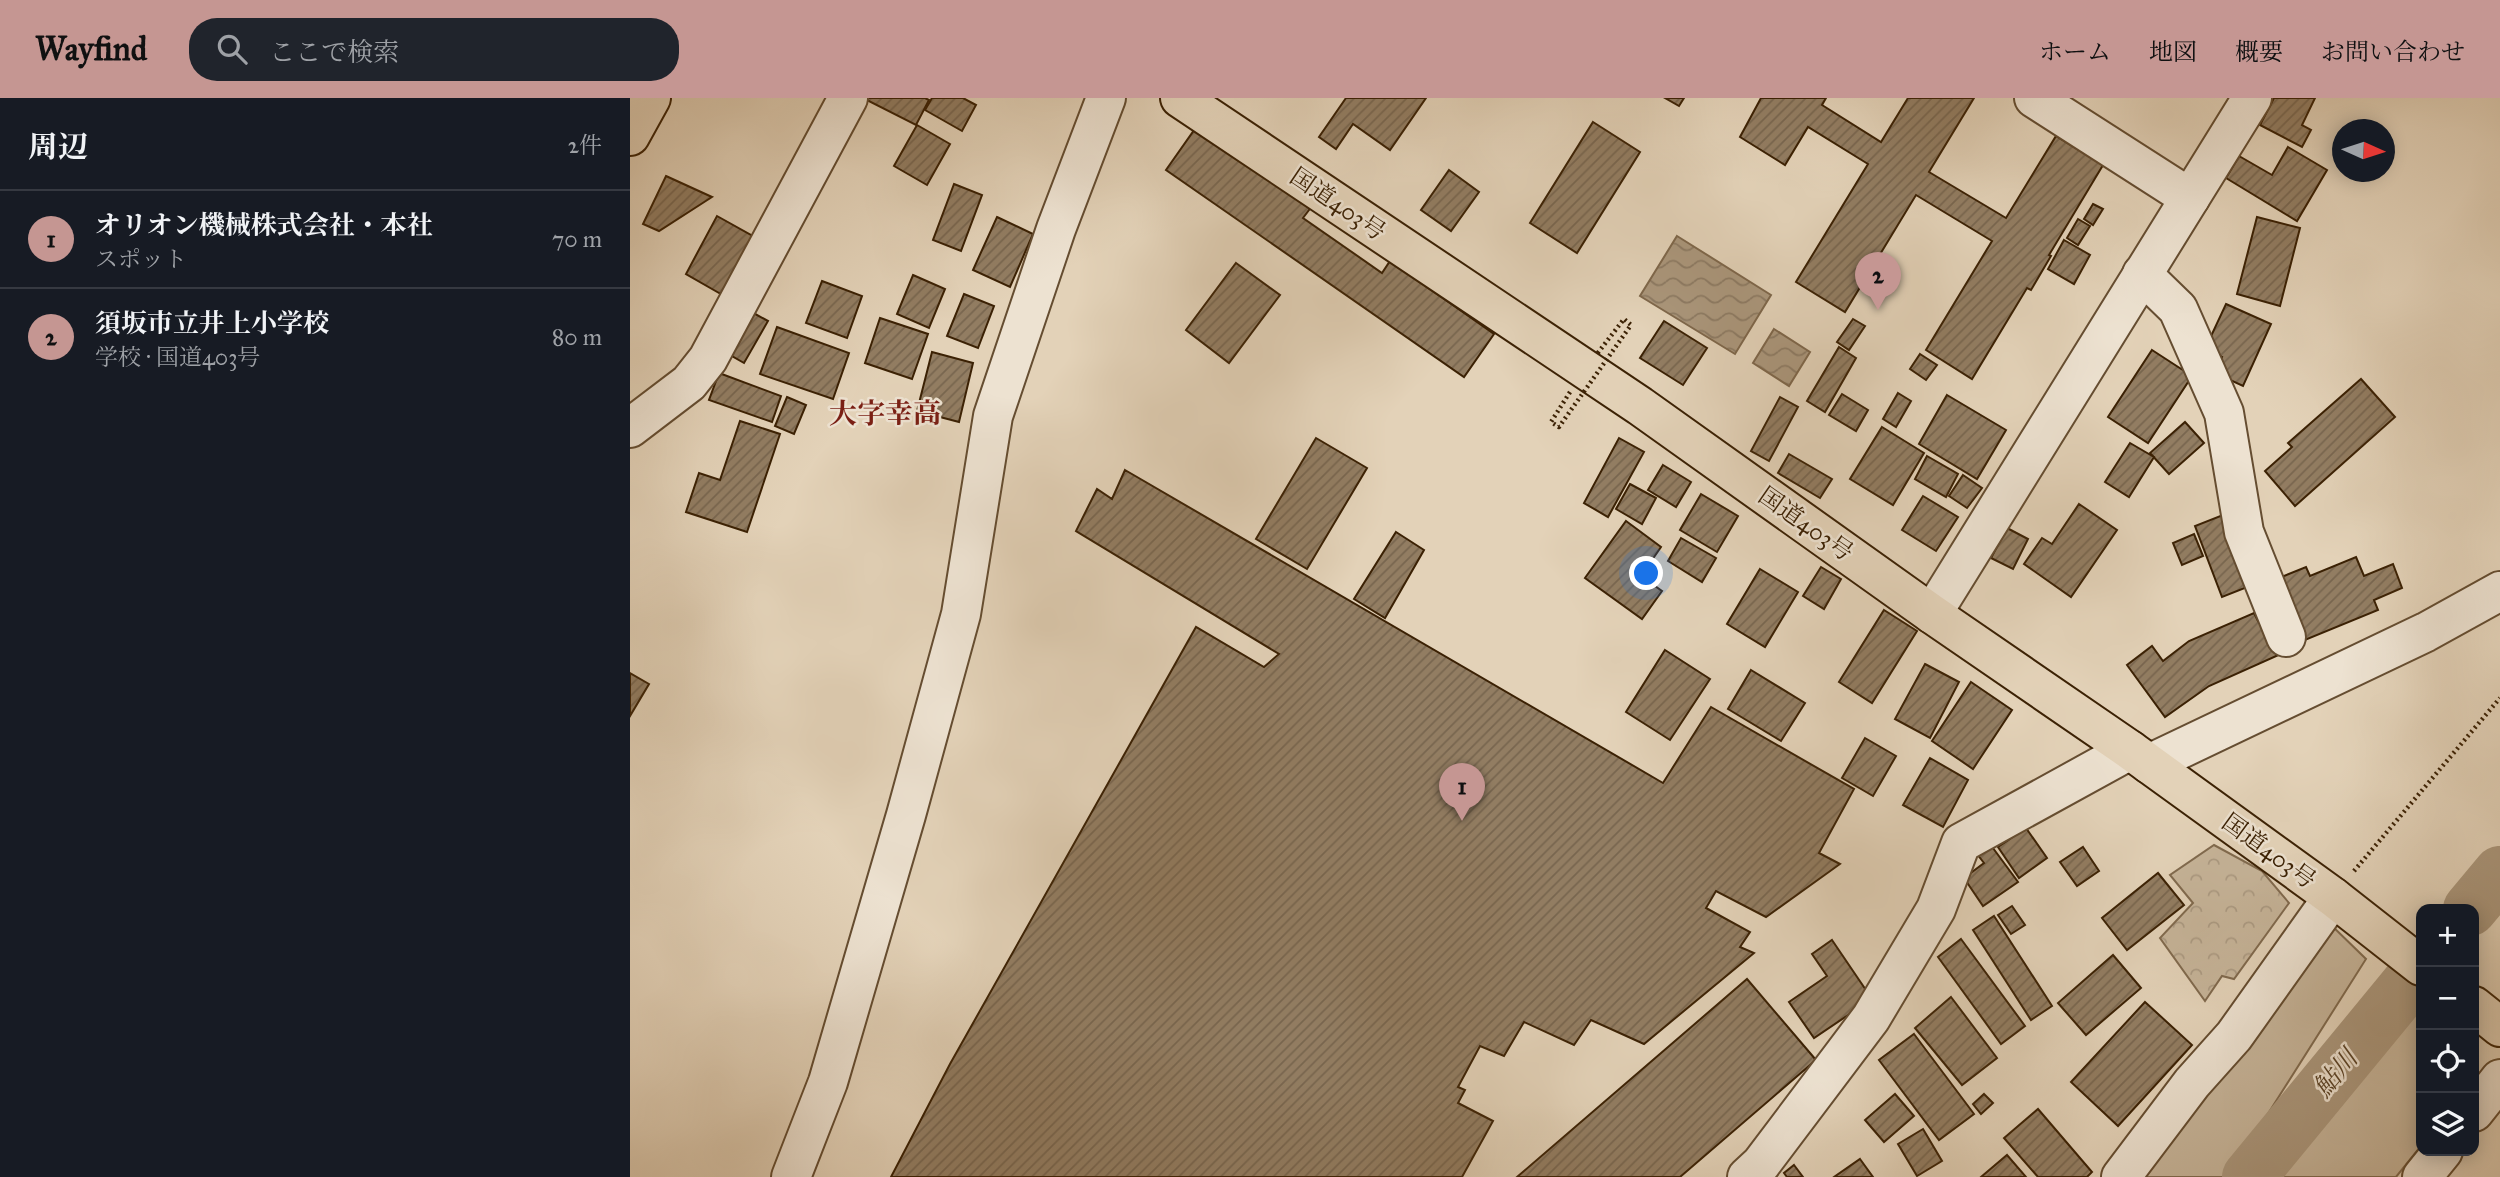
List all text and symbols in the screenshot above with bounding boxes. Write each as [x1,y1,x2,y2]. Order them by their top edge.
search box [189,18,679,81]
text: Wayfind [35,29,147,69]
icon: search [213,30,251,68]
text: ここで検索 [269,36,399,68]
text: ホーム [2039,37,2111,67]
text: 地図 [2149,37,2197,67]
text: 概要 [2235,37,2283,67]
text: お問い合わせ [2321,37,2465,67]
north arrow [2332,119,2395,182]
text: 周辺 [28,129,88,165]
text: 2件 [568,131,602,159]
street label: 国道403号 [1284,161,1392,247]
text: オリオン機械株式会社・本社 [95,209,433,241]
text: 1 [46,225,56,253]
text: 70 m [552,225,602,253]
text: スポット [95,245,187,273]
pin: 2 [1855,252,1901,310]
text: 須坂市立井上小学校 [95,307,329,339]
text: 2 [45,323,57,351]
text: 80 m [552,323,602,351]
text: 学校 · 国道403号 [95,343,260,371]
district label: 大字幸高 [829,396,941,431]
street label: 国道403号 [1753,480,1859,568]
your location [1629,556,1663,590]
pin: 1 [1439,763,1485,821]
street label: 国道403号 [2216,807,2322,895]
map controls [2416,904,2479,1156]
button: + [2416,904,2479,967]
button: − [2416,967,2479,1030]
button: locate [2416,1030,2479,1093]
water label: 鮎川 [2306,1041,2366,1103]
button: layers [2416,1093,2479,1156]

